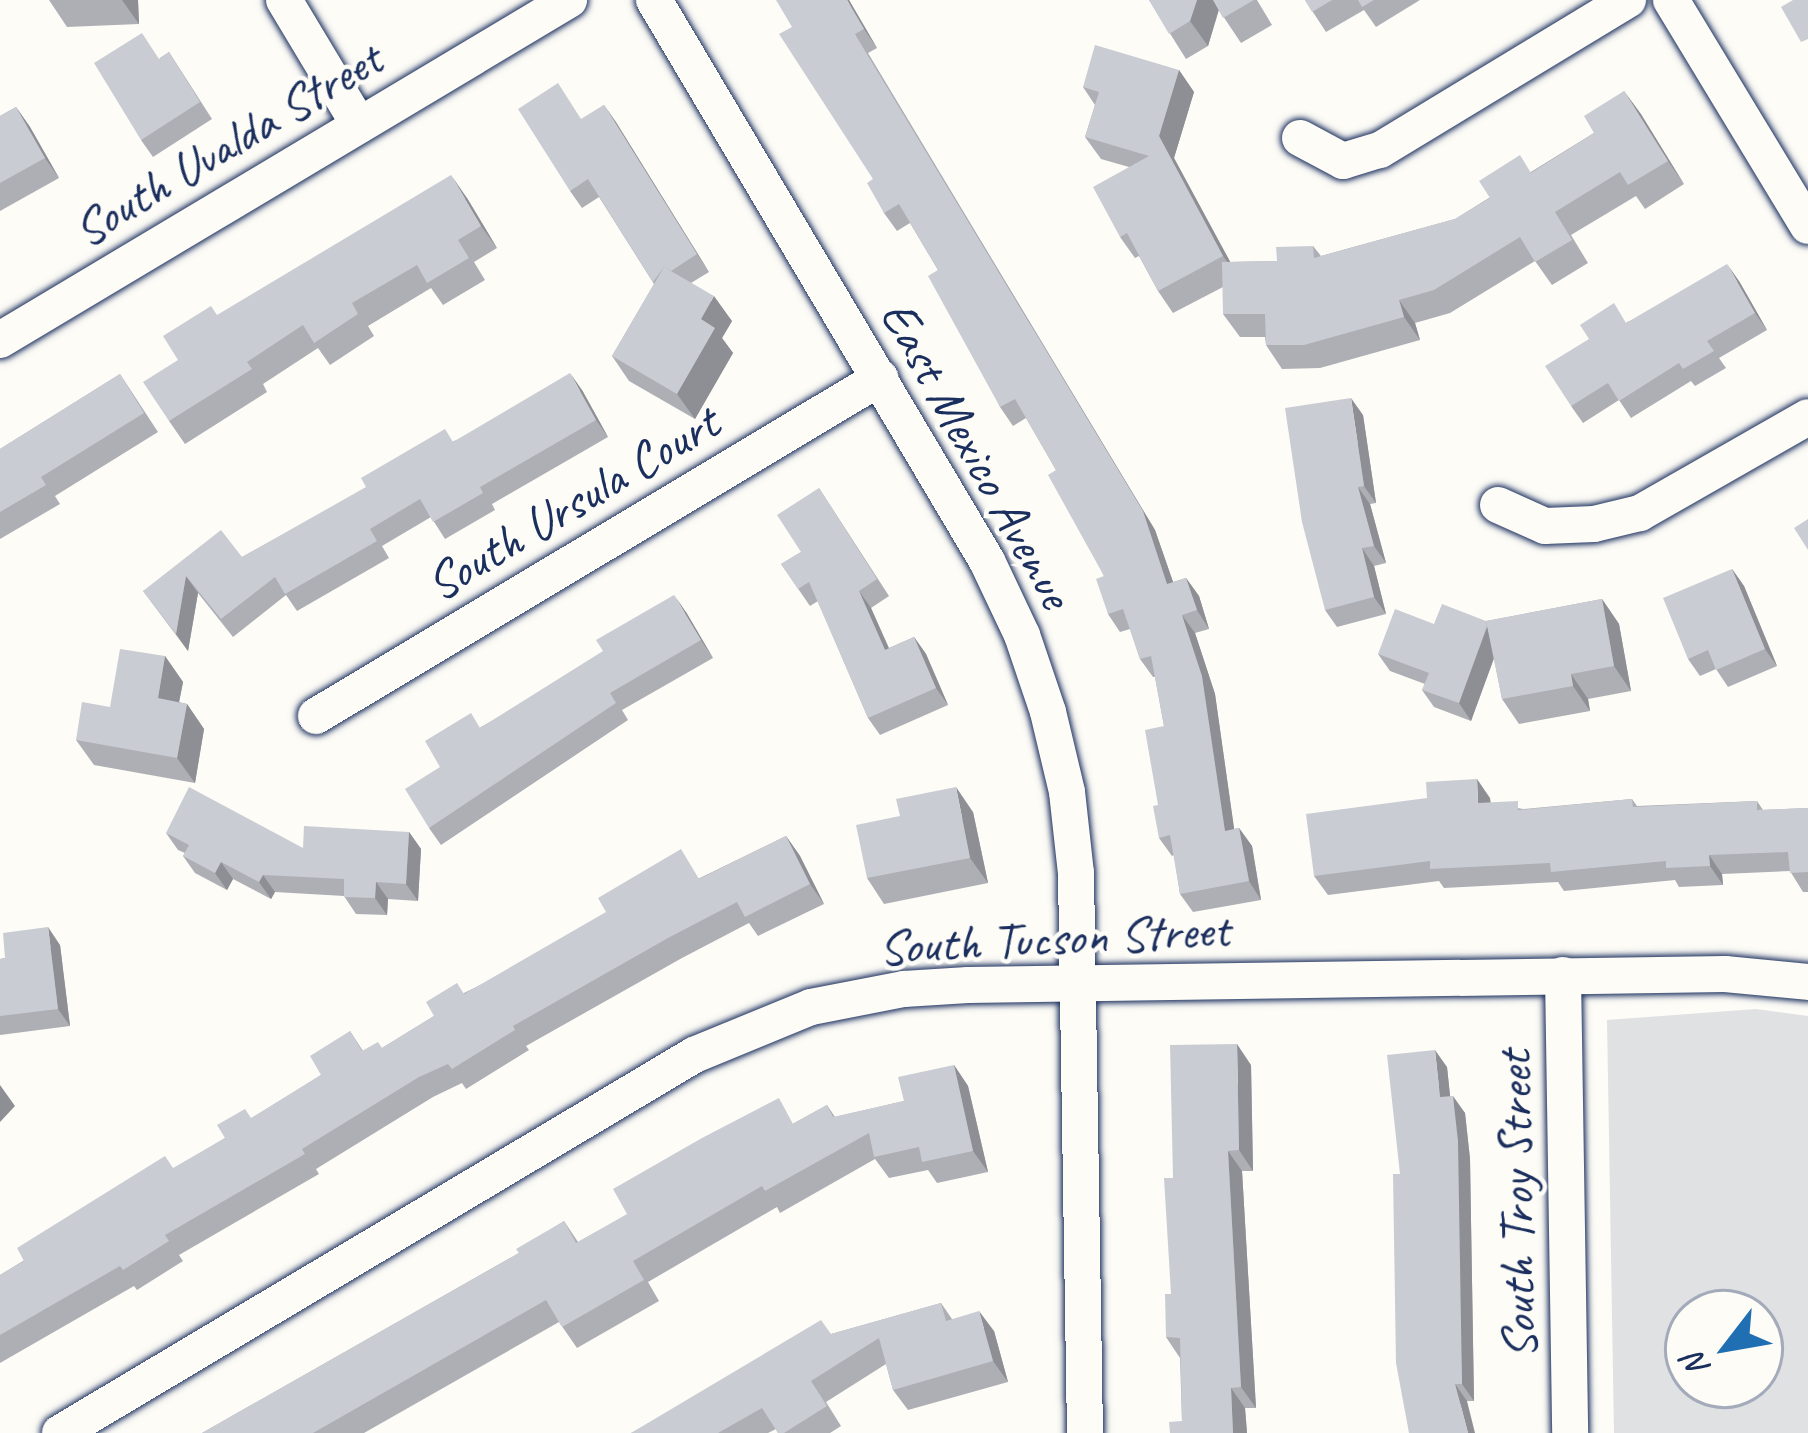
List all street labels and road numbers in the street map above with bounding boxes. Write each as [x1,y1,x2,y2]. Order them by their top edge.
street label: South Uvalda Street [60,27,394,261]
street label: East Mexico Avenue [867,290,1087,618]
street label: South Ursula Court [414,392,730,614]
street label: South Tucson Street [877,898,1231,978]
street label: South Troy Street [1483,1050,1549,1360]

